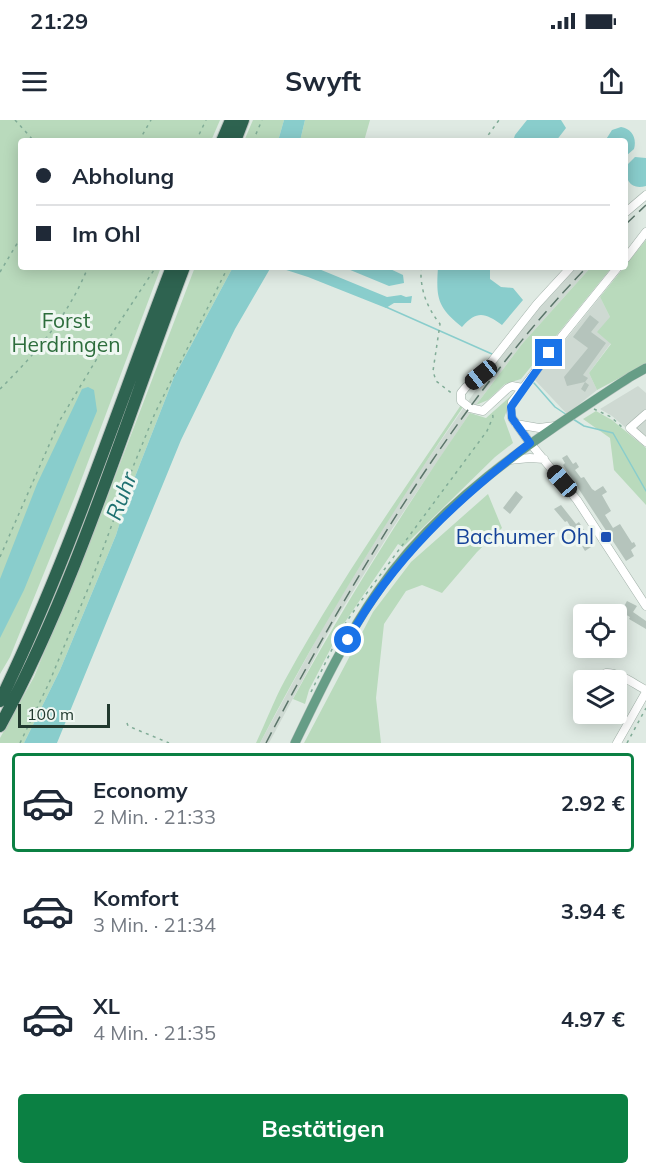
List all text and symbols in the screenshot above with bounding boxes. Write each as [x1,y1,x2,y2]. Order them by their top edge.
text: 21:29 [30,7,88,35]
text: Swyft [285,64,361,98]
icon: menu [18,65,51,98]
icon: share [595,65,628,98]
text: Abholung [72,162,174,190]
text: Im Ohl [72,220,140,248]
park label: Forst Herdringen [12,307,120,357]
route end [535,339,562,366]
car [461,357,501,393]
car [543,462,581,500]
water label: Ruhr [99,467,143,524]
place label: Bachumer Ohl [456,523,594,549]
marker: Bachumer Ohl [599,530,613,544]
map controls [573,604,627,724]
button: locate [573,604,627,658]
route start [334,626,361,653]
button: layers [573,670,627,724]
scale bar [18,701,110,728]
text: 100 m [27,704,74,724]
icon: car [21,776,75,830]
text: Economy [93,776,188,804]
text: 2.92 € [561,789,625,817]
text: 2 Min. · 21:33 [93,804,216,829]
icon: car [21,884,75,938]
text: Komfort [93,884,179,912]
text: 3.94 € [561,897,625,925]
text: 3 Min. · 21:34 [93,912,216,937]
icon: car [21,992,75,1046]
text: XL [93,992,120,1020]
text: 4.97 € [561,1005,625,1033]
text: 4 Min. · 21:35 [93,1020,216,1045]
button: Bestätigen [18,1094,628,1163]

